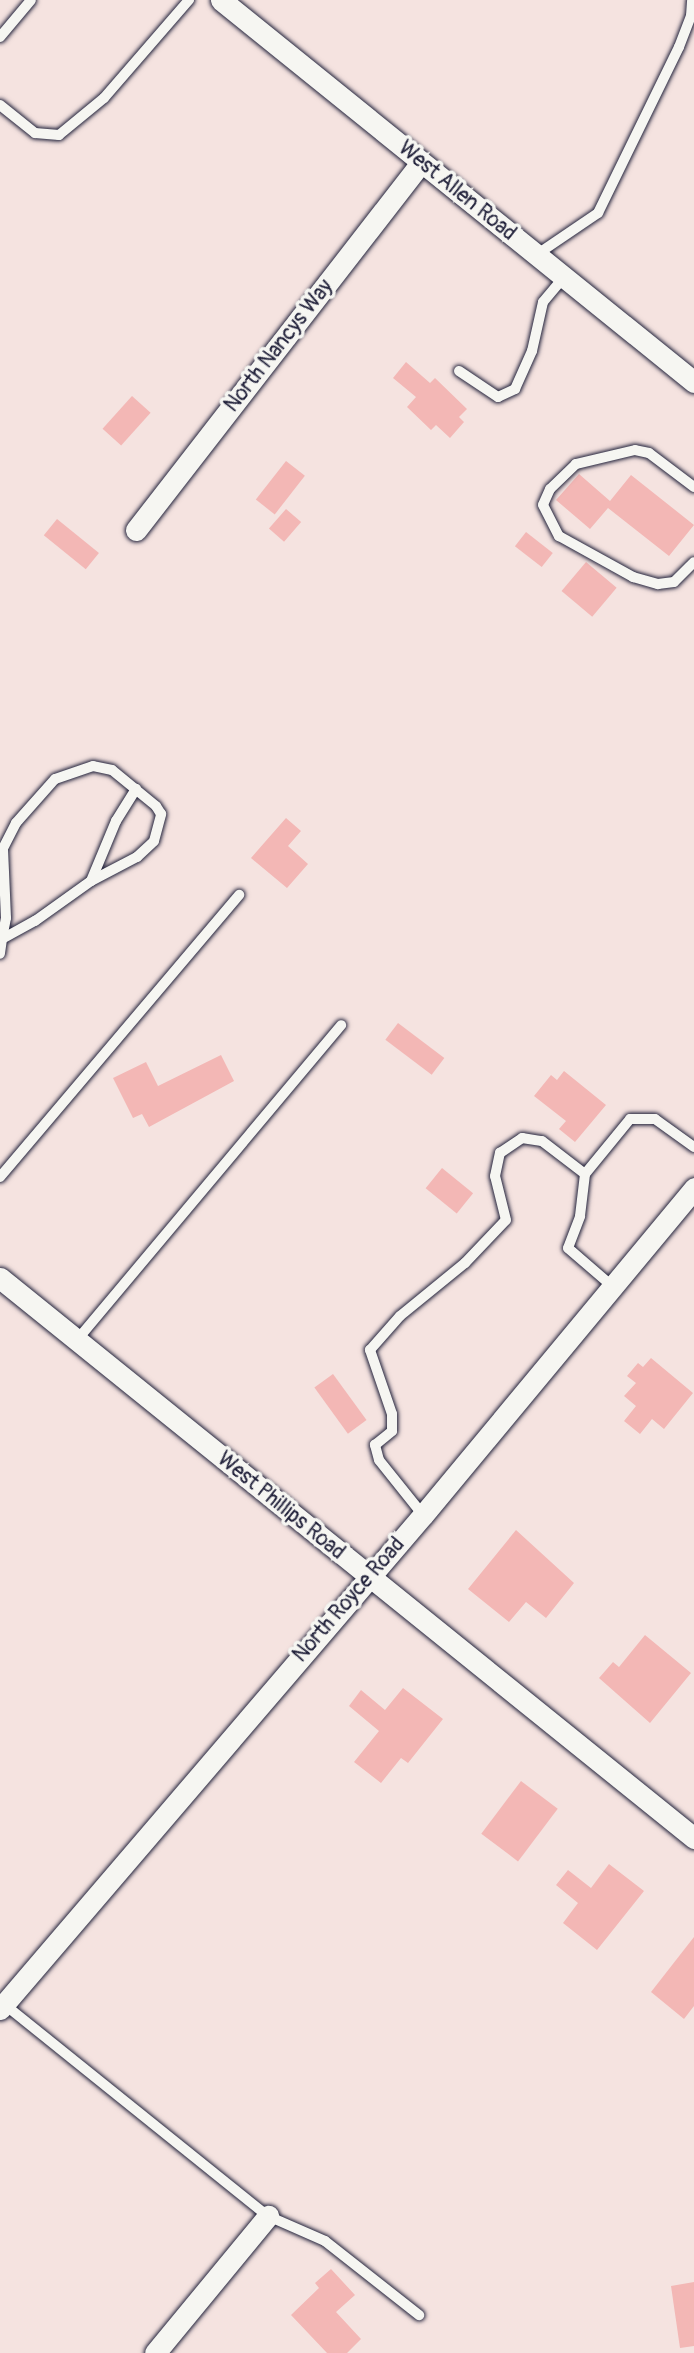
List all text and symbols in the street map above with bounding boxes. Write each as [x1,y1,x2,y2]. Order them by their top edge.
street label: West Allen Road [393,136,521,246]
street label: North Nancys Way [219,275,339,417]
street label: West Phillips Road [212,1447,350,1565]
street label: North Royce Road [288,1532,410,1668]

